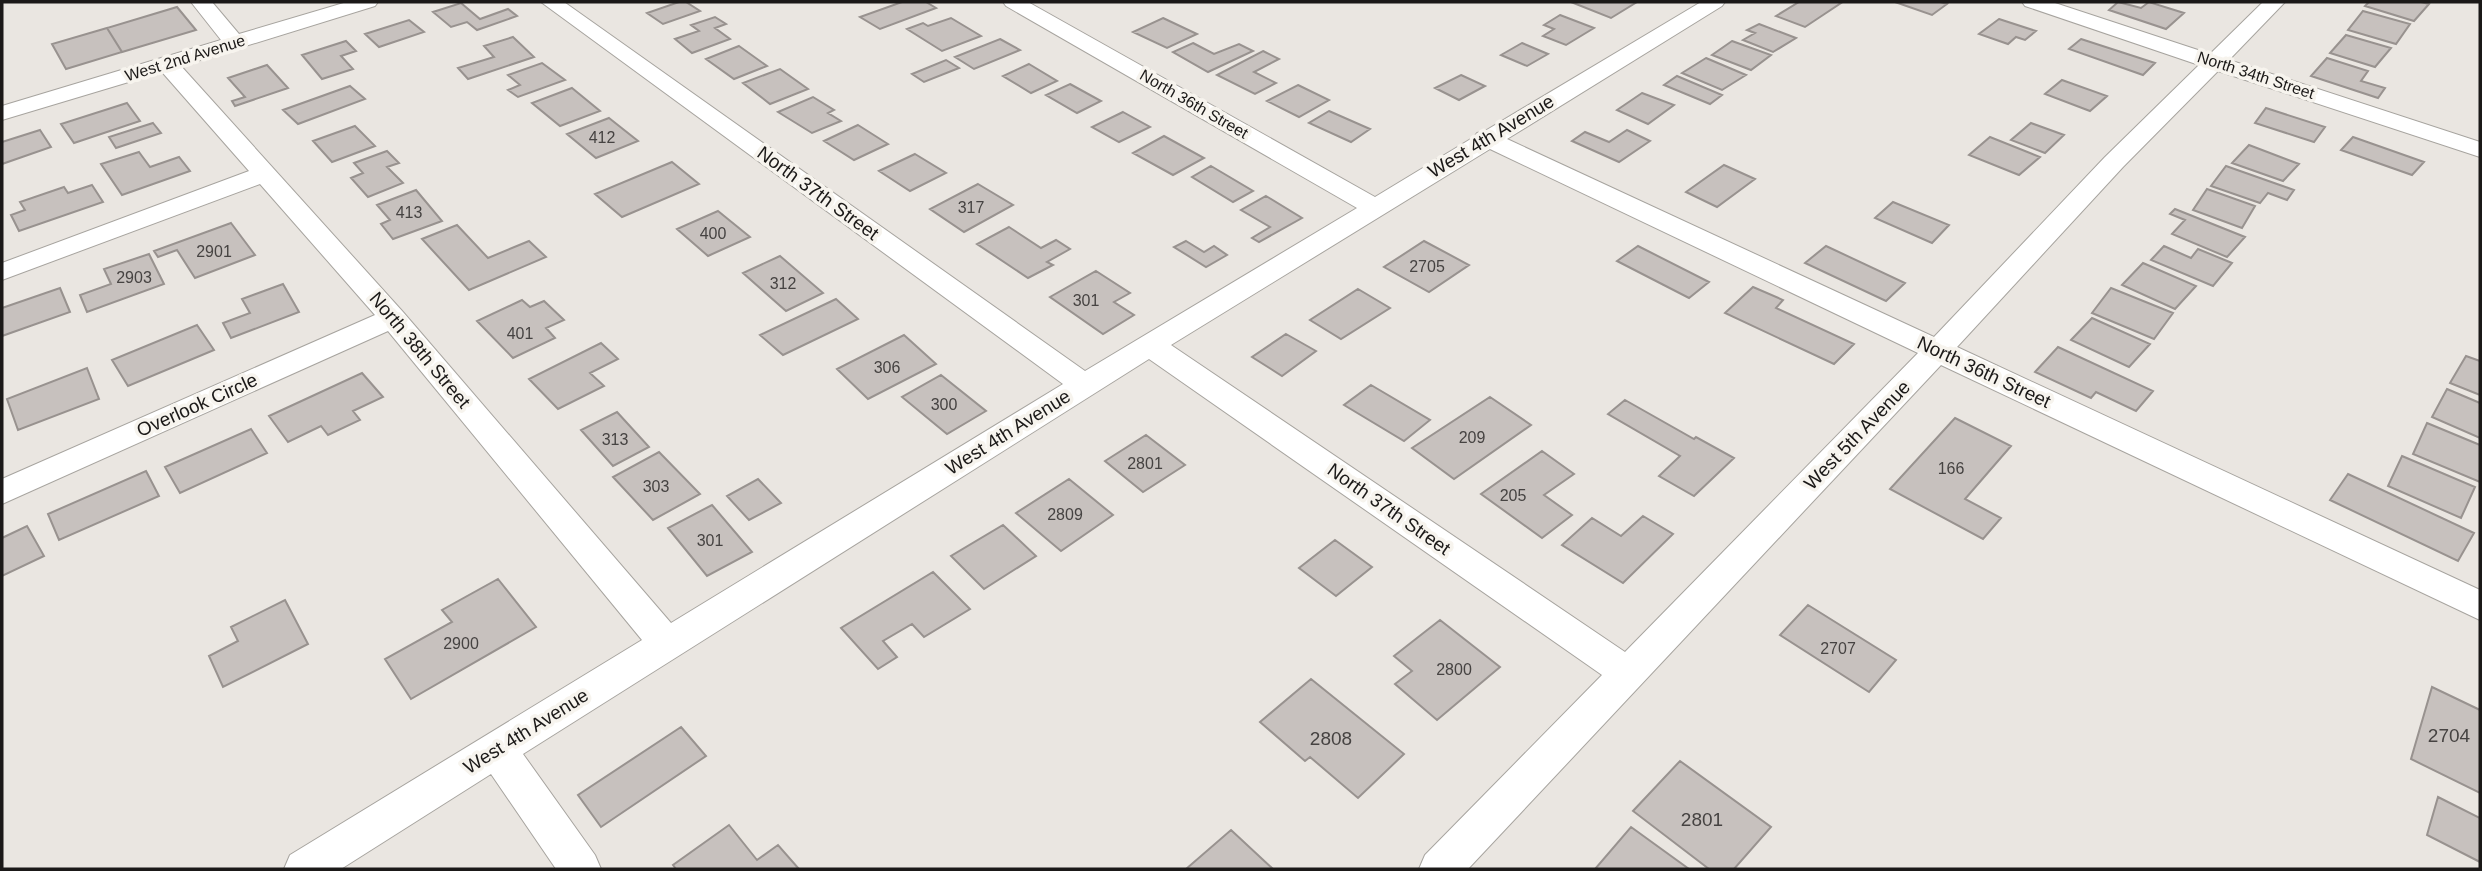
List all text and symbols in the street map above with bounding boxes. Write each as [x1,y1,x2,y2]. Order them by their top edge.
street label: West 2nd Avenue [123,32,247,84]
street label: North 34th Street [2195,48,2317,102]
street label: North 36th Street [1137,66,1251,142]
street label: West 4th Avenue [1424,90,1558,182]
house number: 412 [589,129,615,146]
street label: North 37th Street [753,142,883,244]
house number: 317 [958,199,984,216]
house number: 413 [396,204,422,221]
house number: 400 [700,225,726,242]
house number: 2901 [196,243,232,260]
house number: 2705 [1409,258,1445,275]
house number: 2903 [116,269,152,286]
house number: 312 [770,275,796,292]
street label: North 38th Street [365,288,475,413]
house number: 301 [1073,292,1099,309]
house number: 401 [507,325,533,342]
street label: North 36th Street [1914,332,2055,412]
house number: 306 [874,359,900,376]
street label: Overlook Circle [133,369,261,441]
street label: West 5th Avenue [1800,376,1914,494]
street label: West 4th Avenue [942,385,1074,479]
house number: 300 [931,396,957,413]
house number: 209 [1459,429,1485,446]
house number: 313 [602,431,628,448]
house number: 2801 [1127,455,1163,472]
street label: North 37th Street [1324,459,1455,560]
house number: 166 [1938,460,1964,477]
house number: 303 [643,478,669,495]
house number: 205 [1500,487,1526,504]
house number: 2809 [1047,506,1083,523]
house number: 301 [697,532,723,549]
house number: 2900 [443,635,479,652]
house number: 2707 [1820,640,1856,657]
house number: 2800 [1436,661,1472,678]
street label: West 4th Avenue [460,684,592,778]
house number: 2704 [2428,725,2471,746]
house number: 2808 [1310,728,1352,749]
house number: 2801 [1681,809,1723,830]

